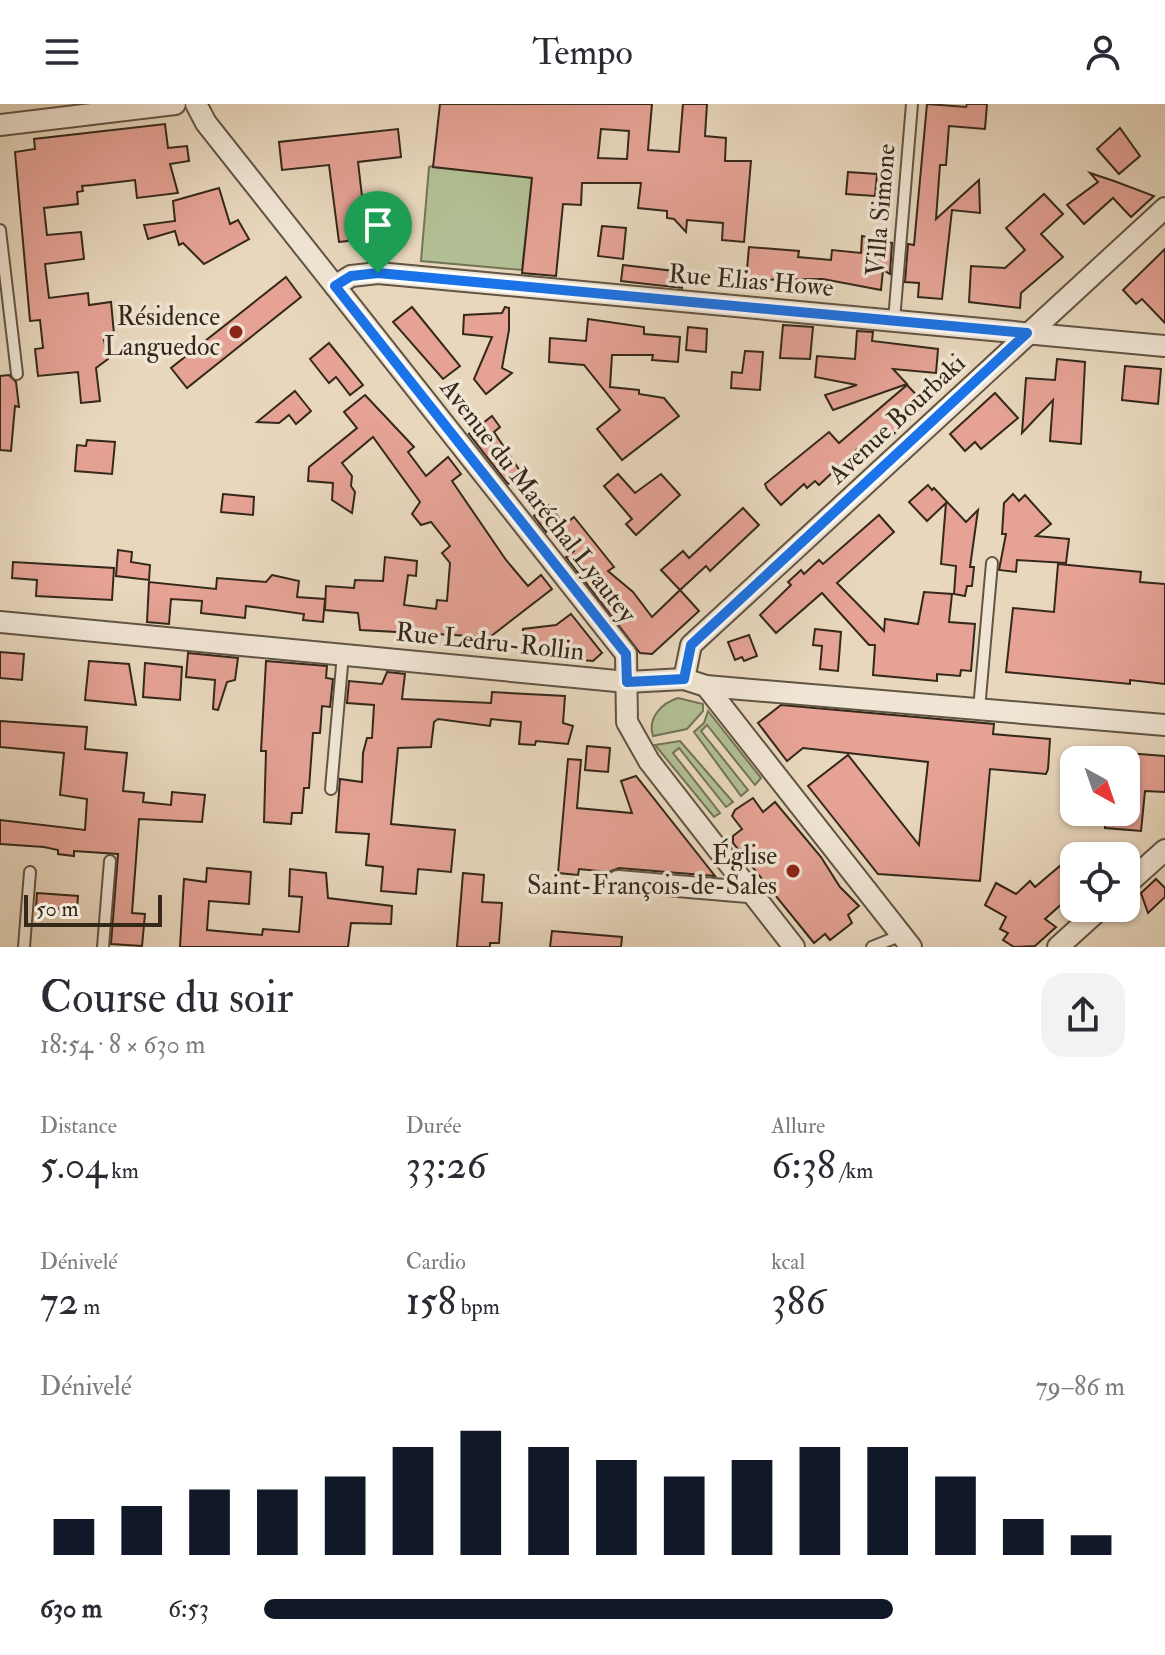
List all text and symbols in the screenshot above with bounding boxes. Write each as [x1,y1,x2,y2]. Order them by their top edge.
icon: menu [40,30,84,74]
text: Tempo [532,30,633,75]
icon: person [1081,30,1125,74]
street label: Villa Simone [859,142,903,278]
pin [344,191,412,273]
icon: arrive [356,203,400,247]
street label: Rue Elias Howe [667,258,835,304]
place label: Résidence Languedoc [104,301,220,363]
marker: Résidence Languedoc [227,323,245,341]
street label: Avenue Bourbaki [821,347,972,491]
street label: Avenue du Maréchal Lyautey [432,372,643,630]
street label: Rue Ledru-Rollin [394,616,586,668]
north arrow [1060,746,1140,826]
map controls [1060,746,1140,922]
place label: Église Saint-François-de-Sales [527,838,777,902]
button: locate [1060,842,1140,922]
marker: Église Saint-François-de-Sales [784,862,802,880]
scale bar [24,891,162,927]
text: 50 m [36,895,78,923]
text: Course du soir [40,971,293,1026]
button: share [1041,973,1125,1057]
text: 18:54 · 8 × 630 m [40,1029,205,1061]
text: Distance [40,1112,117,1140]
text: Durée [406,1112,461,1140]
text: Allure [771,1112,825,1140]
text: 5.04 [40,1140,107,1191]
text: 33:26 [406,1140,487,1191]
text: 6:38 [771,1140,836,1191]
text: km [107,1157,139,1185]
text: /km [836,1157,873,1185]
text: Dénivelé [40,1248,117,1276]
text: Cardio [406,1248,466,1276]
text: kcal [771,1248,805,1276]
text: 72 [40,1276,79,1327]
text: 158 [406,1276,456,1327]
text: 386 [771,1276,826,1327]
text: m [79,1293,100,1321]
text: bpm [456,1293,500,1321]
text: Dénivelé [40,1371,132,1403]
text: 79–86 m [1036,1371,1125,1403]
text: 630 m [40,1593,102,1625]
text: 6:53 [168,1593,209,1625]

